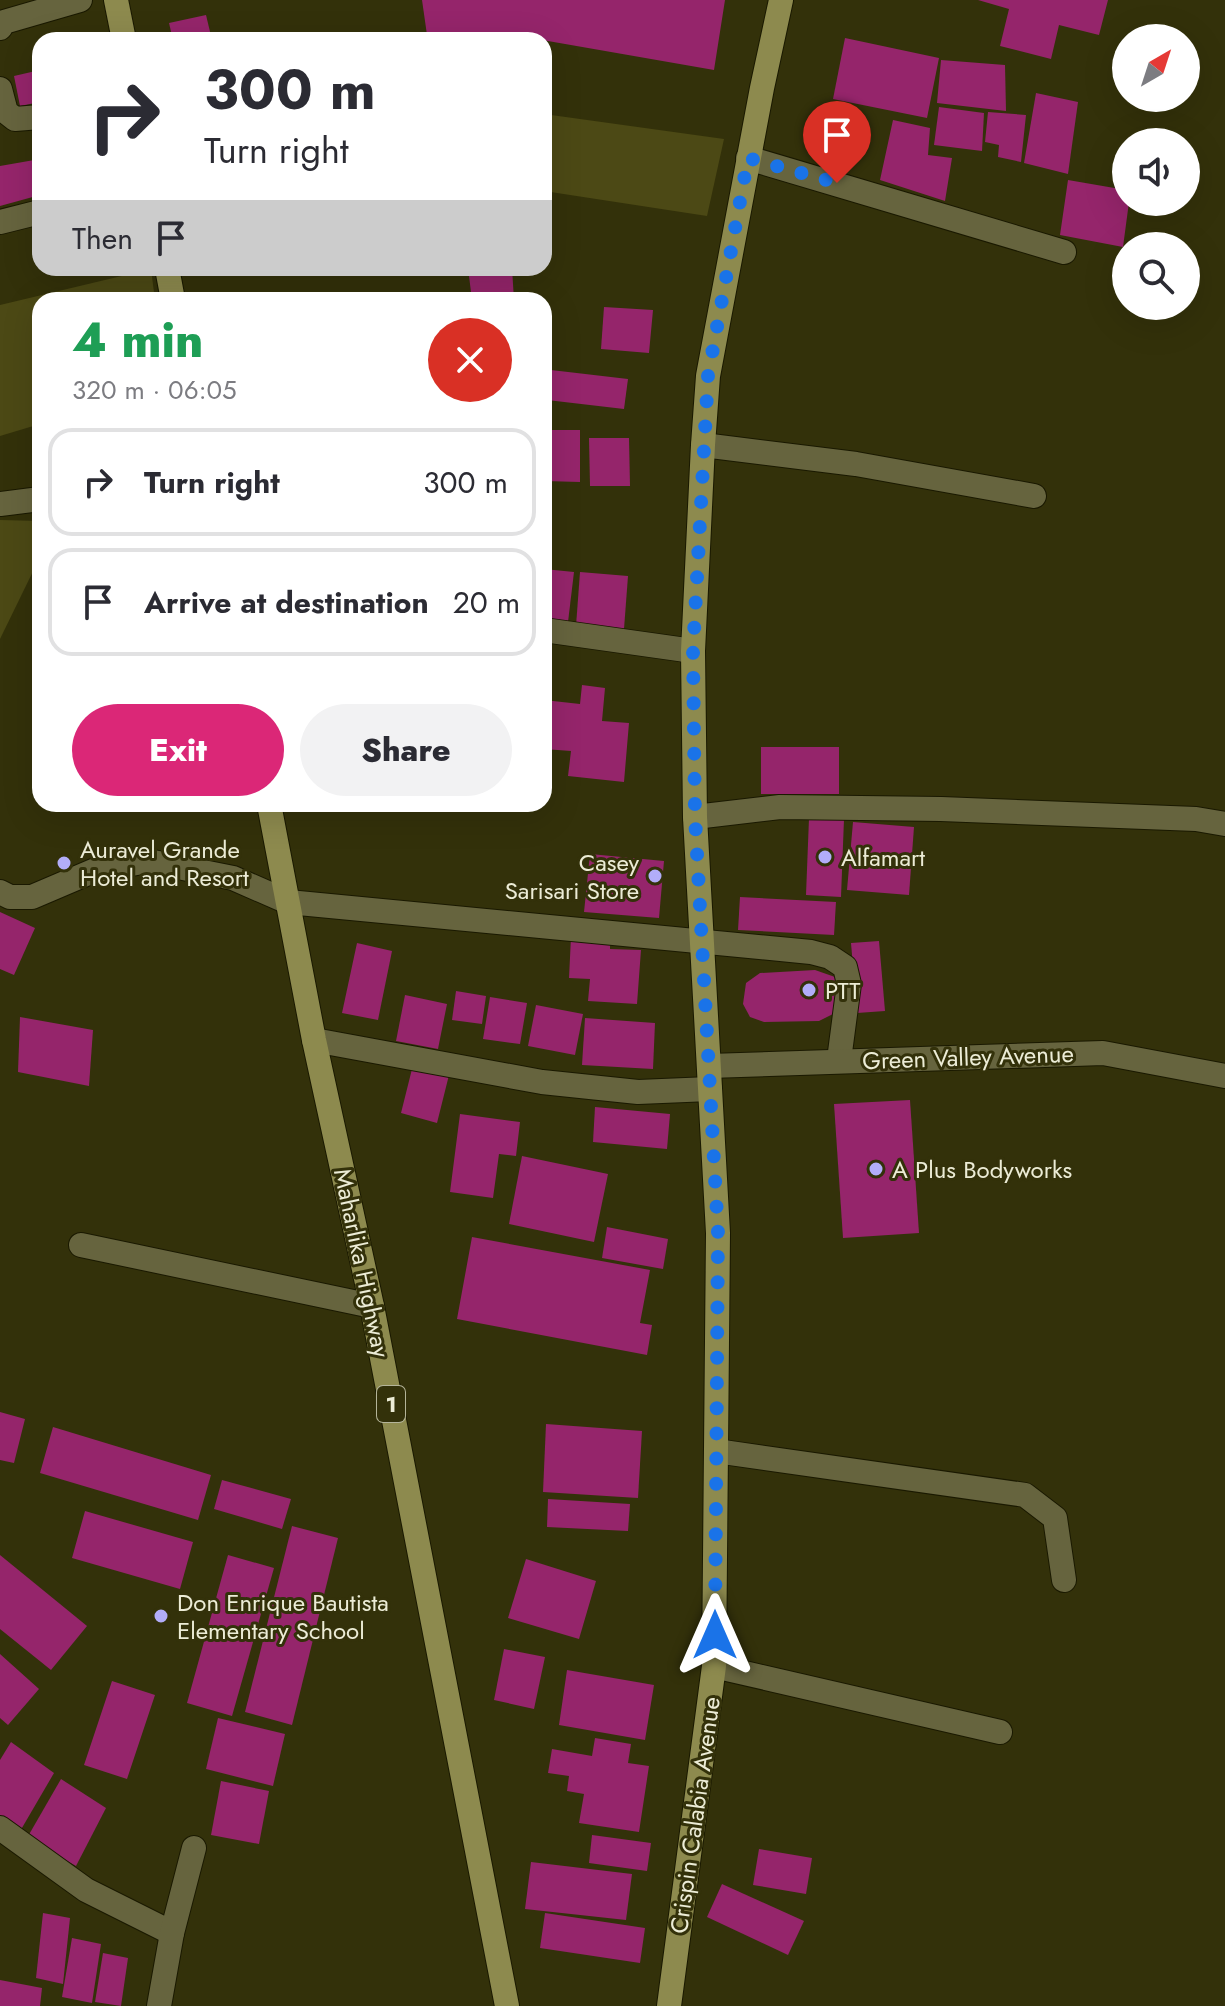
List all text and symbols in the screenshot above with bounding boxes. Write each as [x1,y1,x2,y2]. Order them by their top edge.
north arrow [1112,24,1200,112]
map controls [1112,24,1200,320]
text: 300 m [204,49,376,130]
icon: right [72,64,176,168]
pin [803,101,871,183]
icon: arrive [815,113,859,157]
text: Turn right [204,124,349,176]
button: sound [1112,128,1200,216]
icon: arrive [149,216,193,260]
text: Then [72,217,133,260]
button: search [1112,232,1200,320]
text: 4 min [72,306,203,375]
button: close [428,318,512,402]
text: 320 m · 06:05 [72,371,237,409]
icon: right [76,460,120,504]
text: Turn right [144,461,280,504]
text: 300 m [423,461,508,504]
icon: arrive [76,580,120,624]
text: Arrive at destination [144,581,429,624]
text: 20 m [453,581,520,624]
button: Exit [72,704,284,796]
button: Share [300,704,512,796]
place label: Auravel Grande Hotel and Resort [80,832,249,895]
place label: Alfamart [841,840,925,875]
place label: Casey Sarisari Store [505,845,639,908]
marker: Alfamart [816,848,834,866]
marker: Auravel Grande Hotel and Resort [55,854,73,872]
marker: Casey Sarisari Store [646,867,664,885]
place label: PTT [825,973,860,1008]
marker: PTT [800,981,818,999]
street label: Green Valley Avenue [862,1036,1074,1078]
place label: A Plus Bodyworks [892,1152,1072,1187]
marker: A Plus Bodyworks [867,1160,885,1178]
street label: Maharlika Highway [325,1165,399,1361]
road number: 1 [377,1386,405,1422]
place label: Don Enrique Bautista Elementary School [177,1585,389,1648]
position arrow [673,1593,757,1677]
marker: Don Enrique Bautista Elementary School [152,1607,170,1625]
street label: Crispin Calabia Avenue [661,1694,729,1936]

